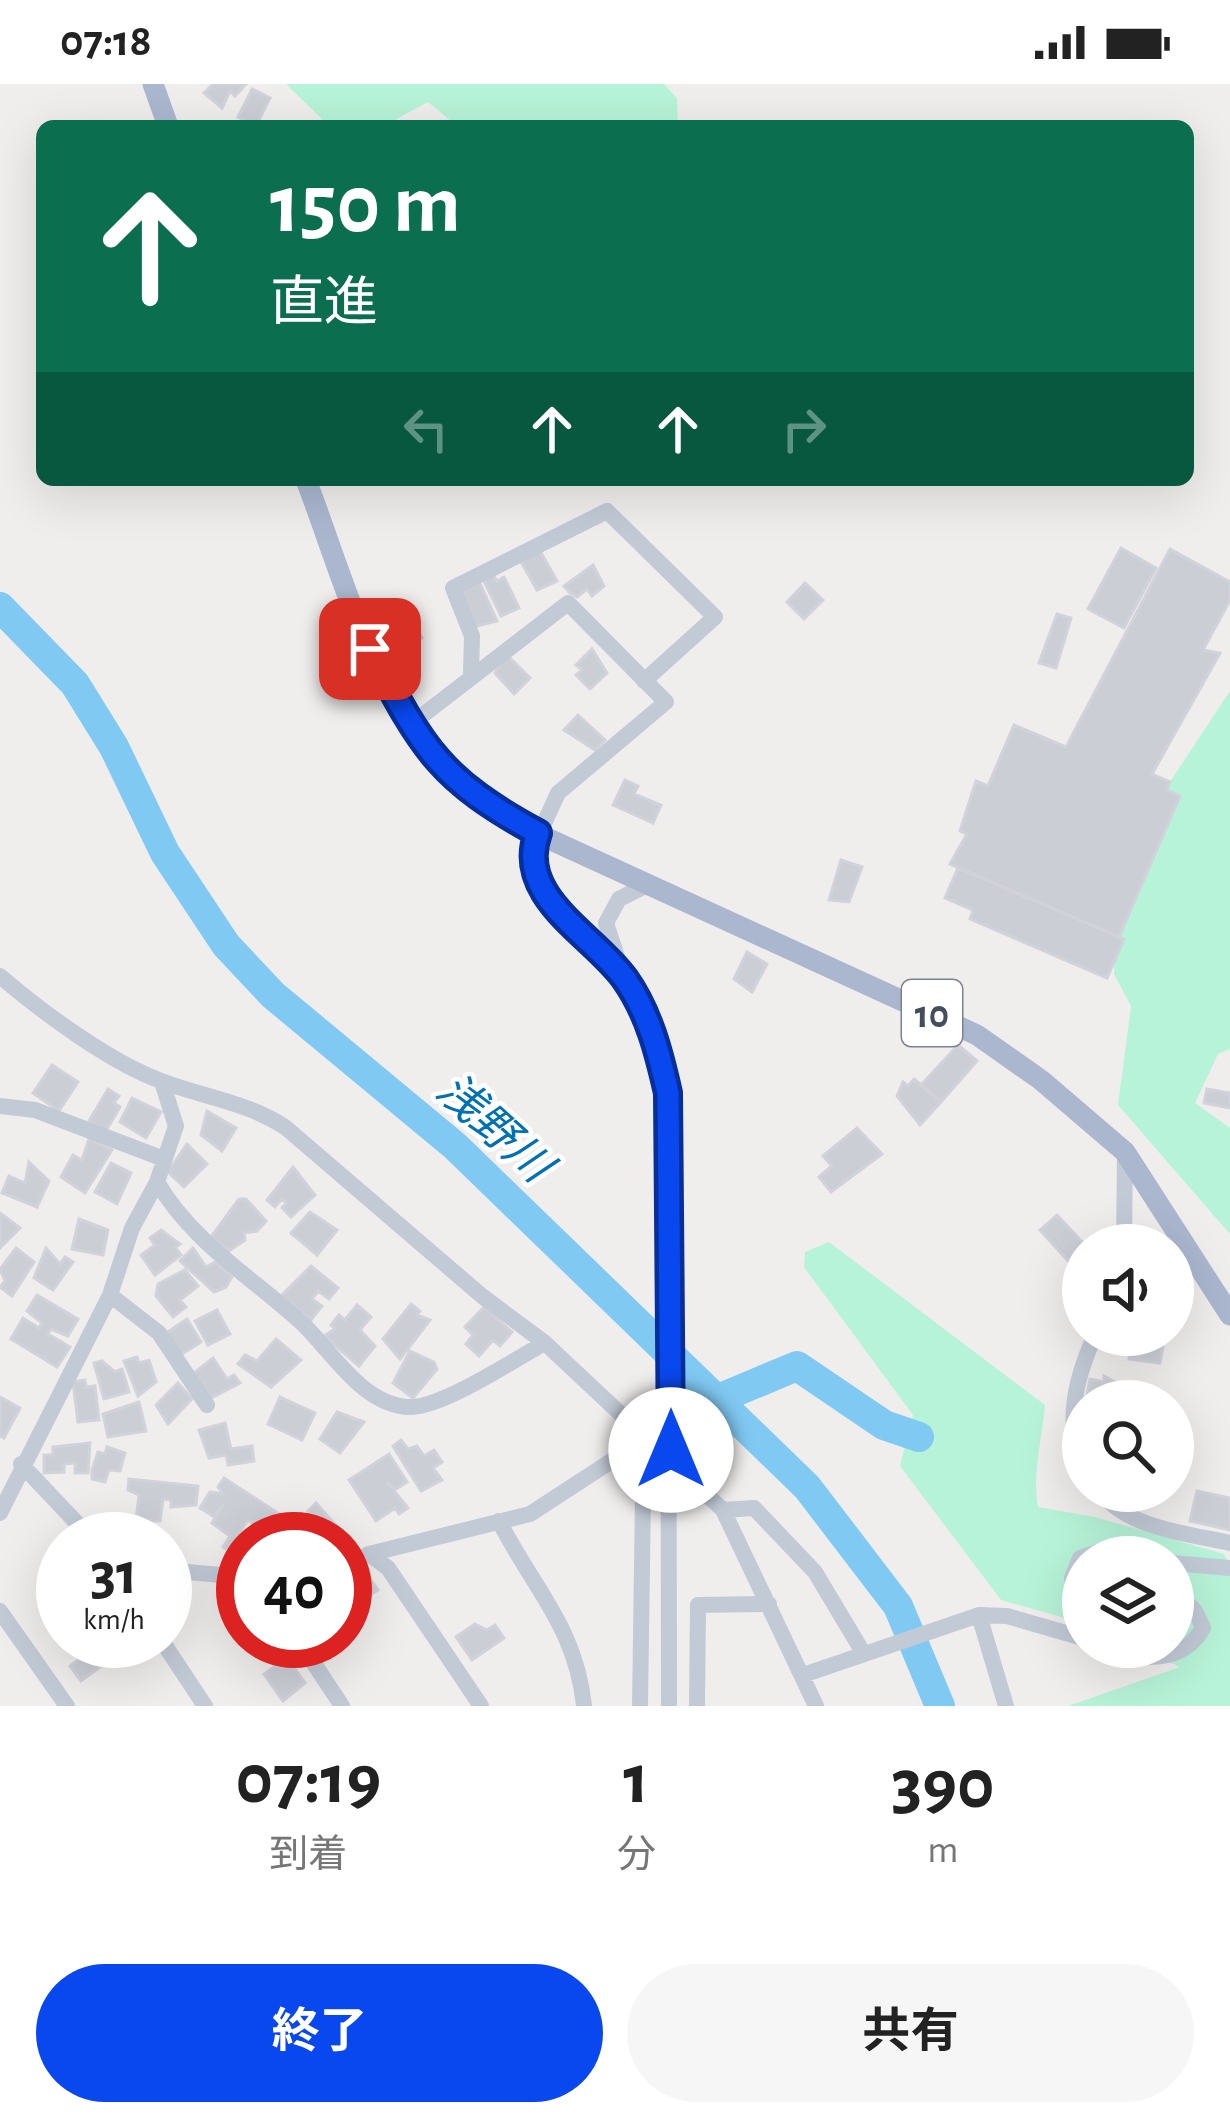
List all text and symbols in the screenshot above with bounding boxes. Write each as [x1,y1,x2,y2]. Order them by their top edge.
text: 07:18 [60,19,152,64]
text: 150 m [270,164,461,248]
icon: ahead [72,168,228,324]
text: 直進 [270,277,378,331]
icon: left [393,396,459,462]
icon: ahead [519,396,585,462]
icon: ahead [645,396,711,462]
icon: right [771,396,837,462]
pin [319,598,421,700]
icon: arrive [337,616,403,682]
road number: 10 [902,980,962,1046]
water label: 浅野川 [428,1065,563,1193]
map controls [1062,1224,1194,1668]
button: sound [1062,1224,1194,1356]
button: search [1062,1380,1194,1512]
position arrow [608,1387,734,1513]
speed limit sign: 40 [216,1512,372,1668]
button: layers [1062,1536,1194,1668]
text: 31 [90,1545,138,1605]
text: km/h [83,1605,145,1635]
text: 07:19 [235,1744,381,1816]
text: 1 [623,1744,649,1816]
text: 390 [891,1749,995,1821]
text: m [927,1831,958,1870]
text: 到着 [269,1836,347,1875]
text: 分 [617,1836,656,1875]
button: 終了 [36,1964,603,2102]
button: 共有 [627,1964,1194,2102]

